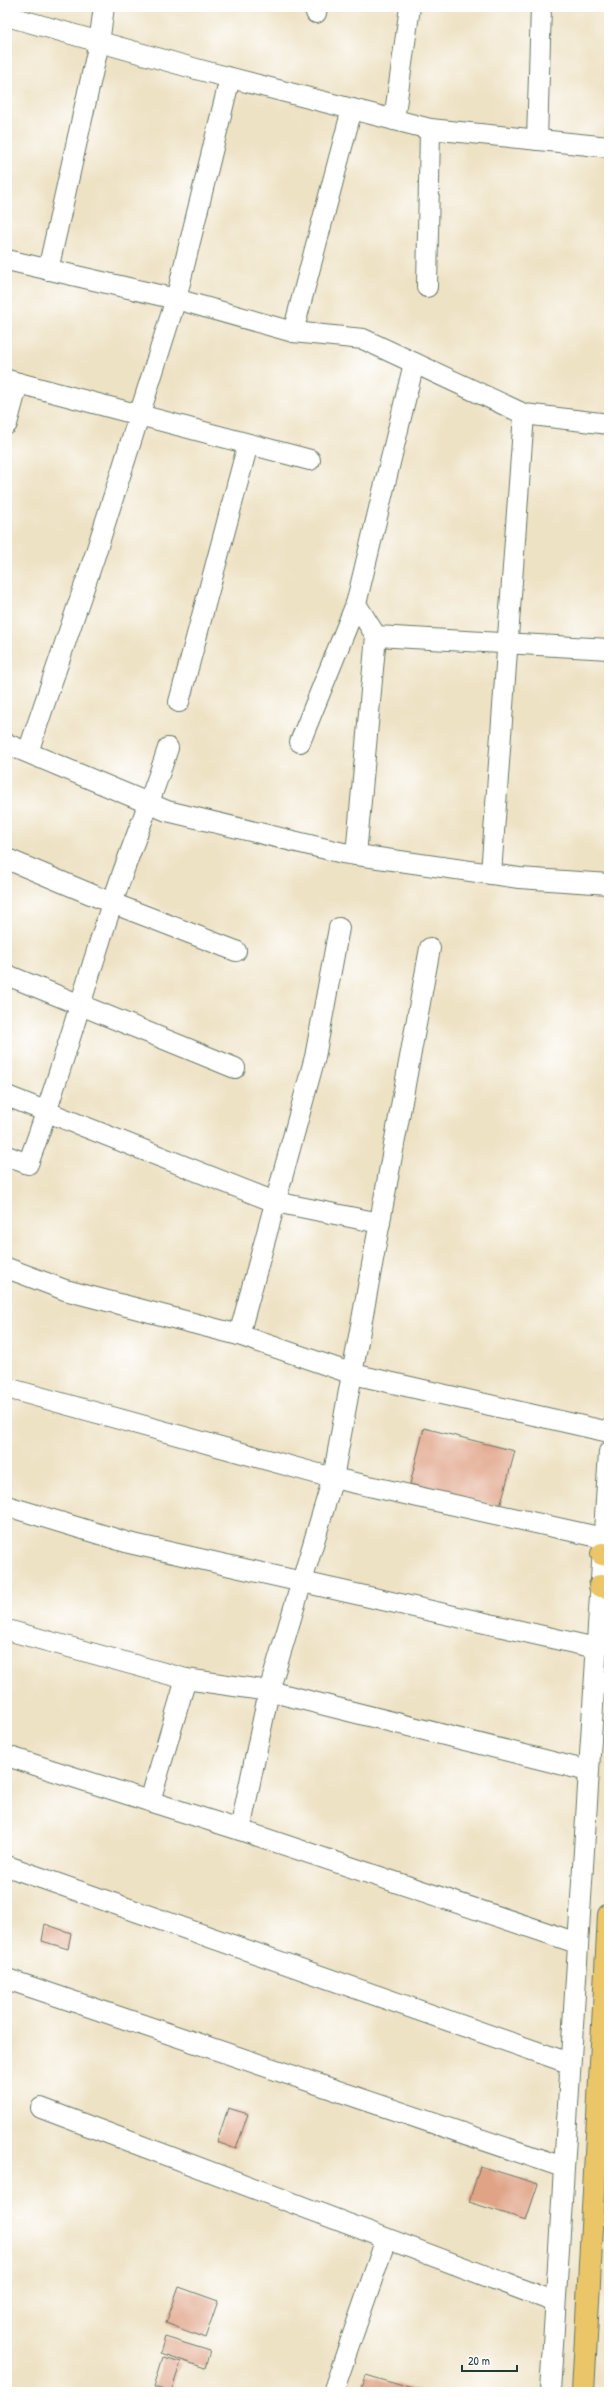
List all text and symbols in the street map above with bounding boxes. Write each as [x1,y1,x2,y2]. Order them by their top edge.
scale bar [462,2347,517,2373]
text: 20 m [468,2352,490,2369]

